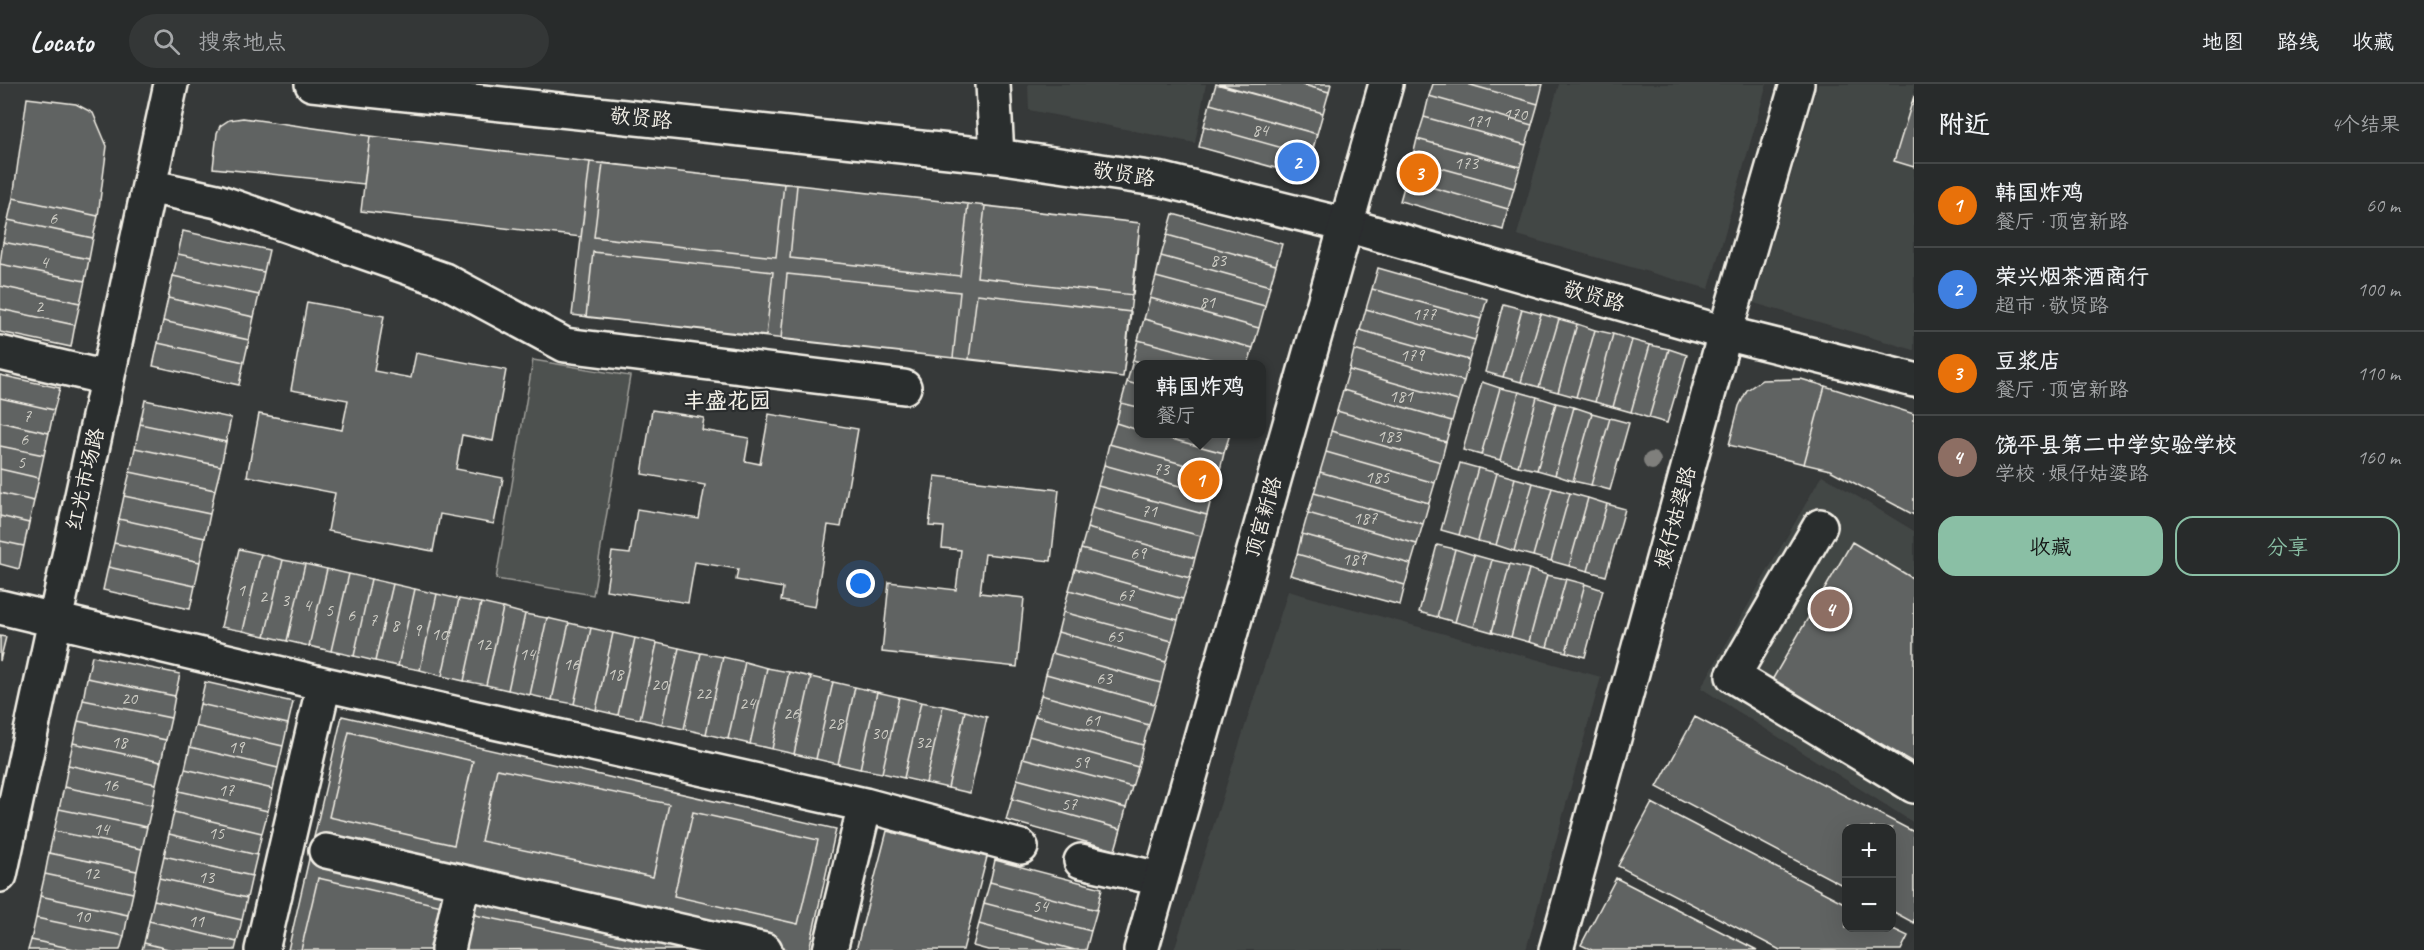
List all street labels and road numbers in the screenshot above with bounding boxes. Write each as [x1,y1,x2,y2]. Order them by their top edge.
street label: 敬贤路 [608,102,674,134]
street label: 敬贤路 [1091,156,1157,192]
street label: 敬贤路 [1560,275,1628,317]
street label: 红光市场路 [61,425,109,533]
street label: 娘仔姑婆路 [1649,463,1701,571]
street label: 顶宫新路 [1239,473,1287,561]

